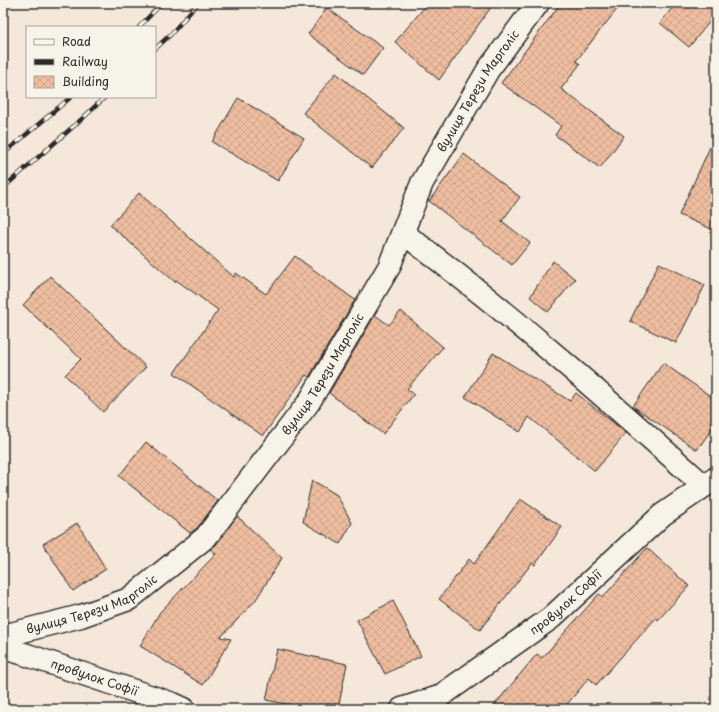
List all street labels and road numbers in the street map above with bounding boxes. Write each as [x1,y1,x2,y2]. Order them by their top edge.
street label: вулиця Терези Марголіс [432,26,523,155]
street label: вулиця Терези Марголіс [277,309,368,439]
street label: провулок Софії [525,565,606,639]
street label: вулиця Терези Марголіс [24,569,161,638]
street label: провулок Софії [49,654,142,700]

